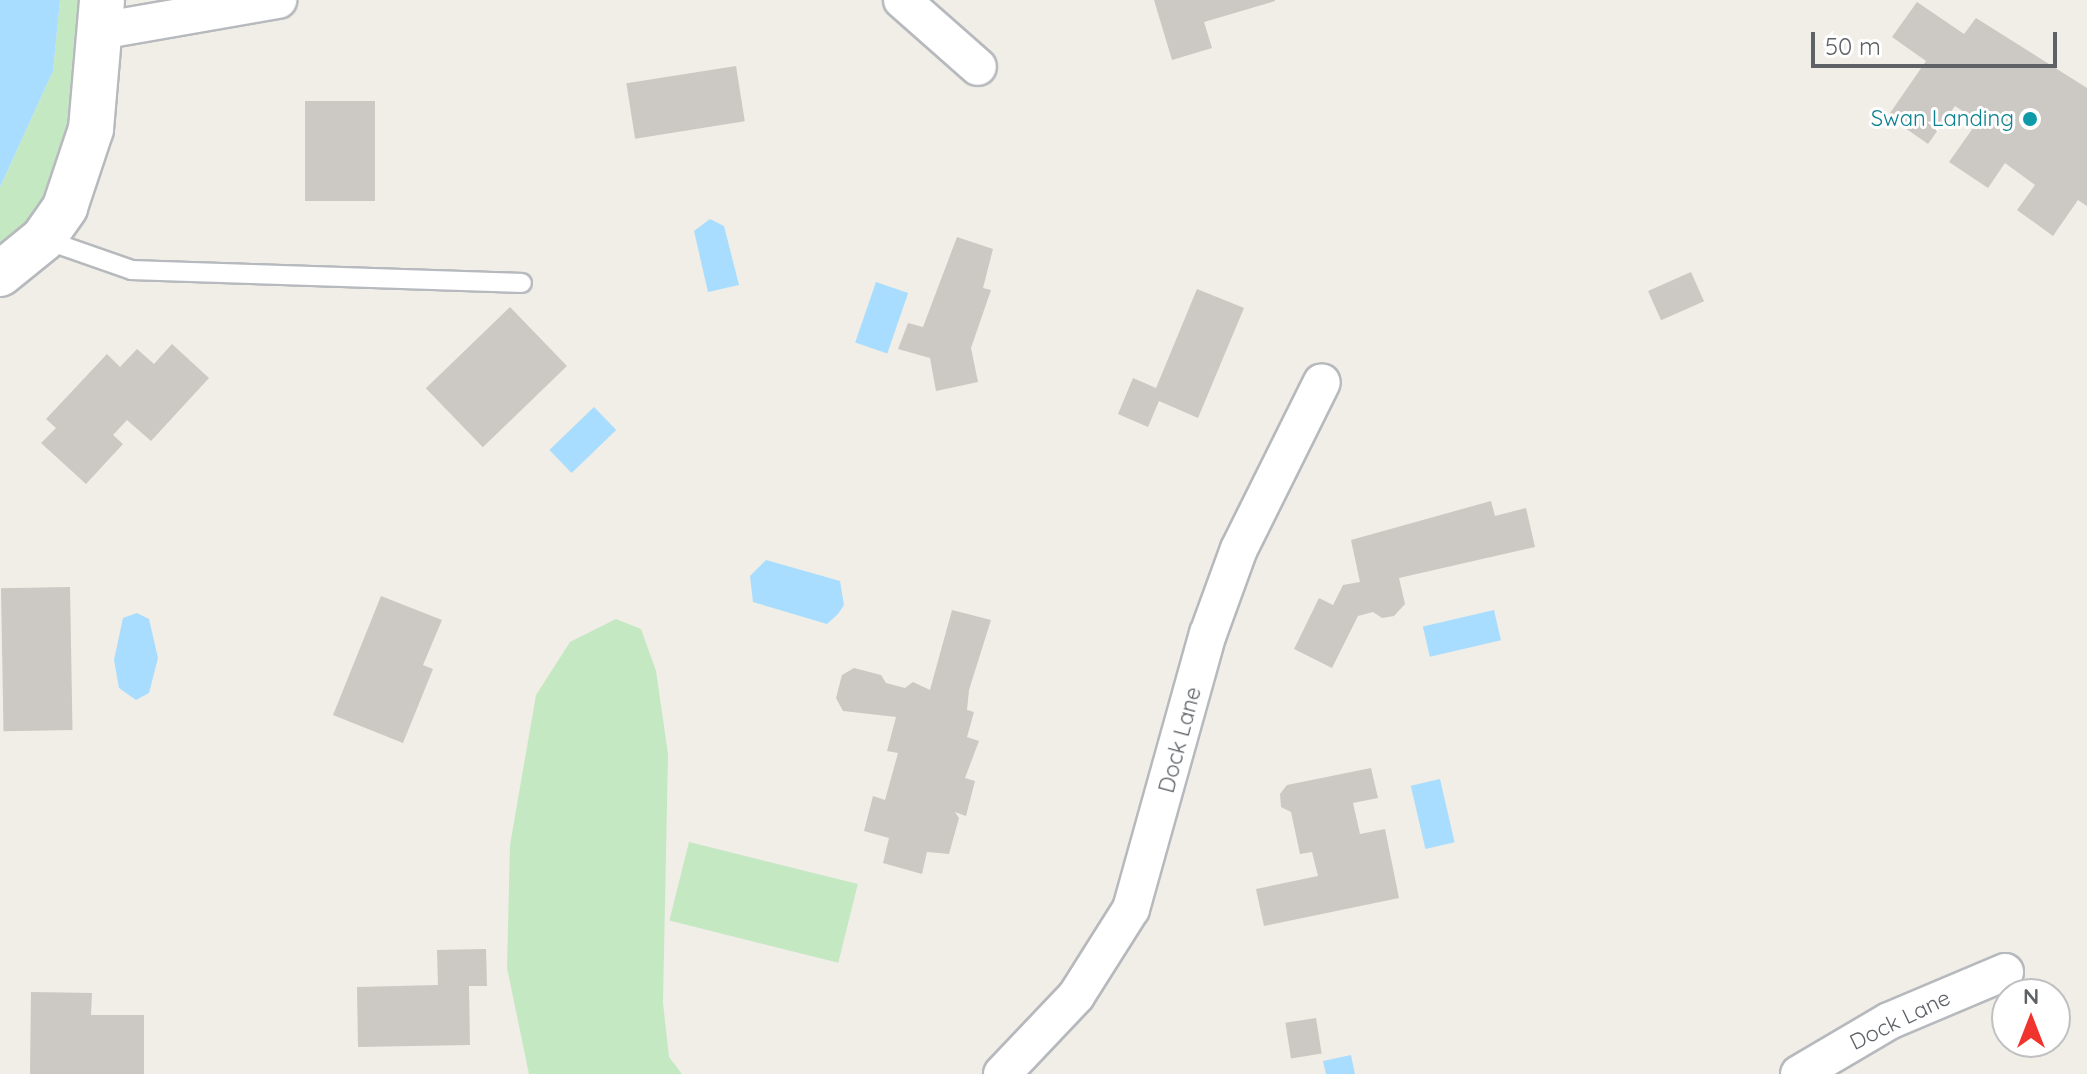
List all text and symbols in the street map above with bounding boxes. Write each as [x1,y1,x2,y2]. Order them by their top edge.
scale bar [1815,16,2061,66]
text: 50 m [1825,31,1881,61]
place label: Swan Landing [1871,106,2014,132]
marker: Swan Landing [2021,110,2039,128]
street label: Dock Lane [1153,684,1207,796]
north arrow [1991,978,2071,1058]
text: N [2023,982,2039,1010]
street label: Dock Lane [1845,984,1955,1056]

